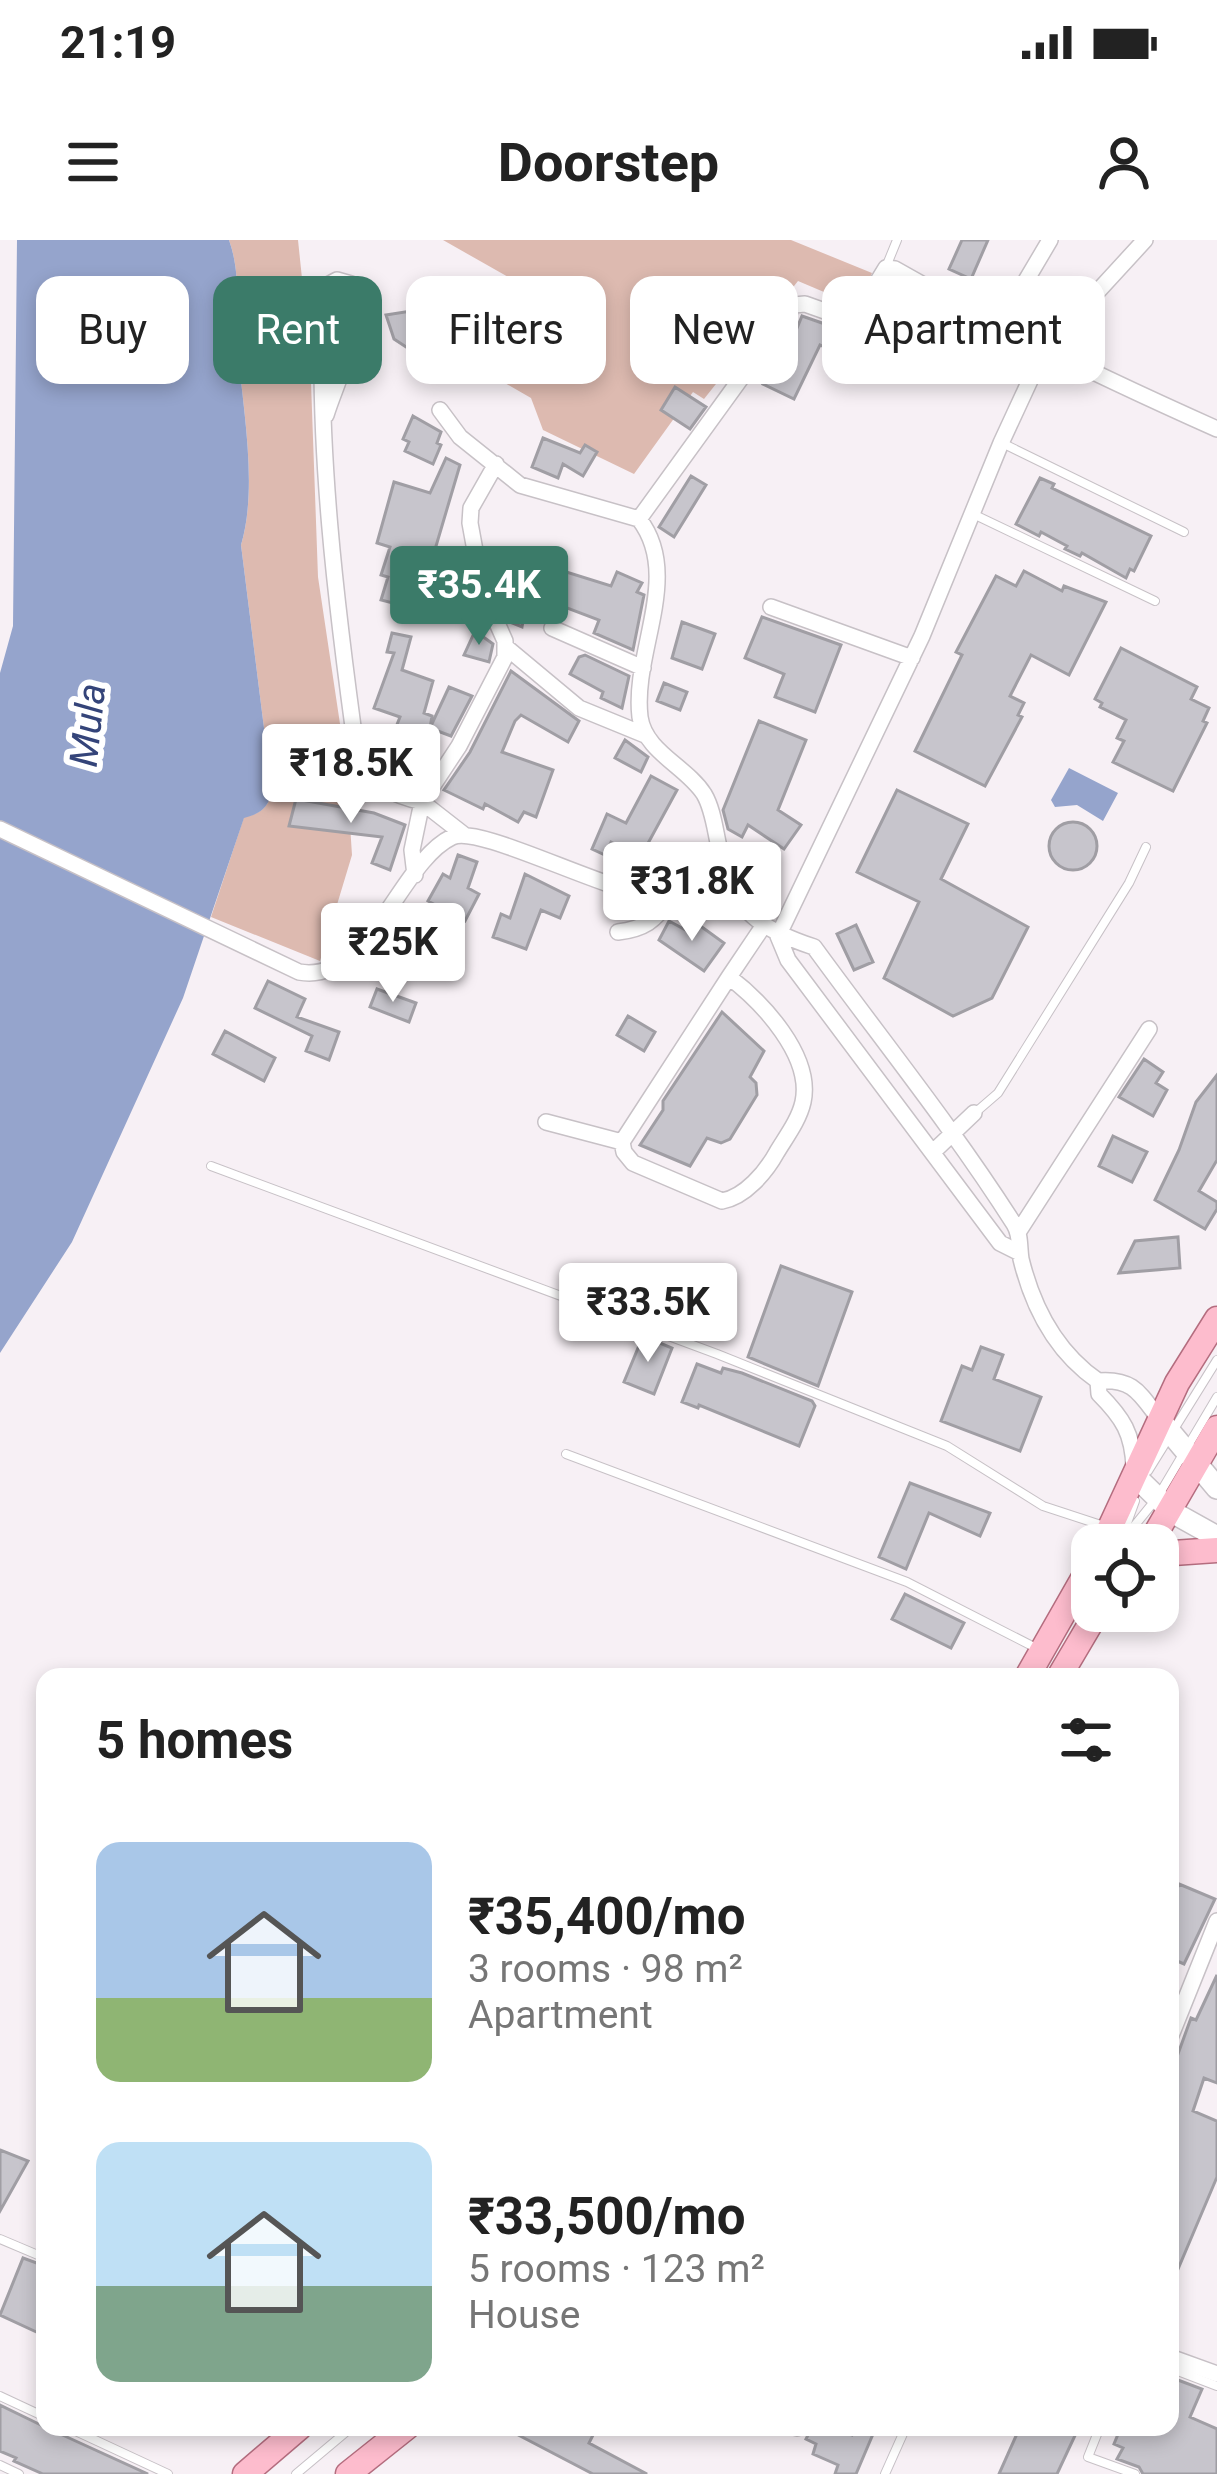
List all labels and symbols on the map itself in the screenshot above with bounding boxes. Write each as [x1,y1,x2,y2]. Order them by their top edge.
pin: ₹35.4K [381,546,577,648]
water label: Mula [61,681,115,769]
pin: ₹18.5K [253,724,449,826]
pin: ₹31.8K [594,842,790,944]
pin: ₹25K [322,903,464,1005]
pin: ₹33.5K [550,1263,746,1365]

